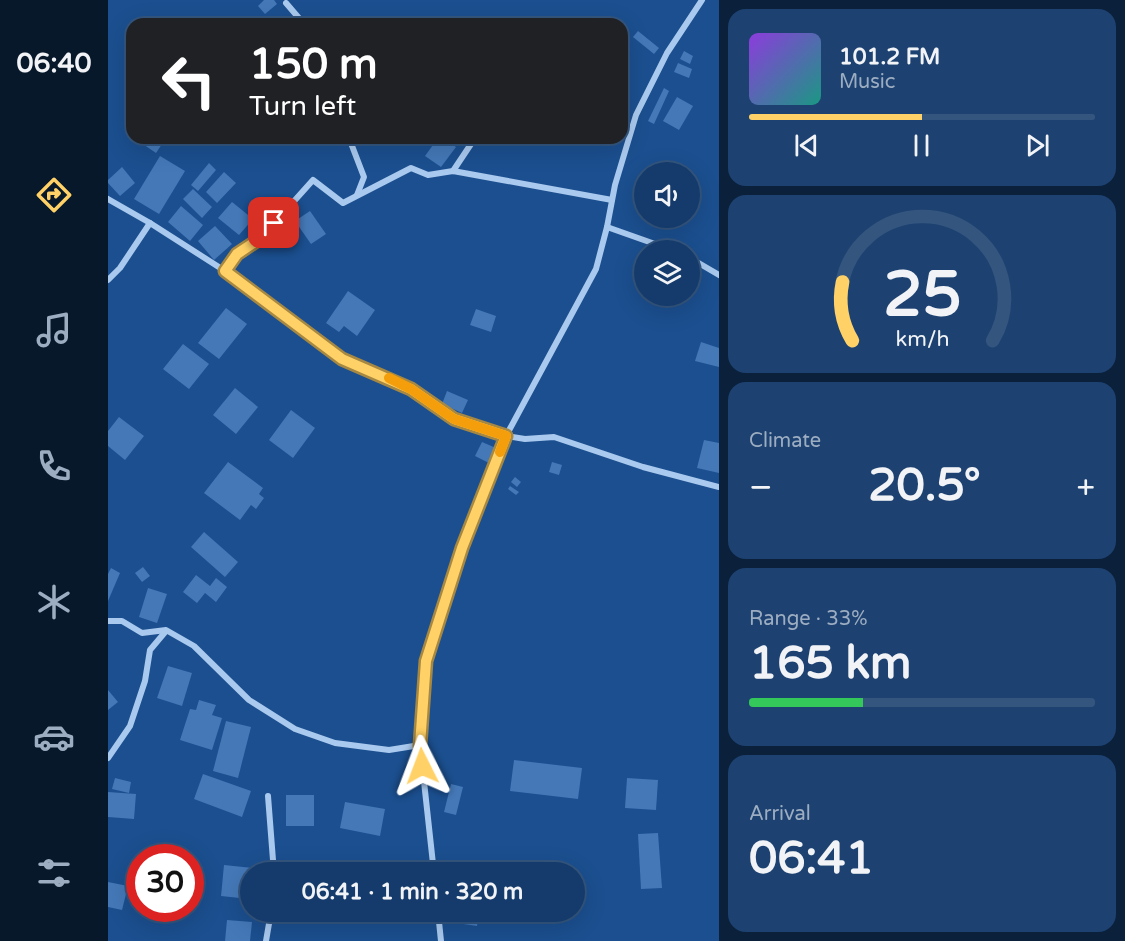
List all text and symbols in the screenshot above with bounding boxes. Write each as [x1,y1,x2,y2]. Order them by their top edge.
text: 150 m [249,39,378,90]
icon: left [150,42,228,120]
text: 101.2 FM [839,44,940,70]
text: 06:40 [17,47,91,80]
text: Music [839,70,895,94]
text: Turn left [249,90,356,123]
icon: previous [790,129,823,162]
icon: pause [905,129,938,162]
icon: next [1021,129,1054,162]
map controls [634,162,700,306]
button: sound [634,162,700,228]
icon: directions [33,174,75,216]
pin [248,197,299,248]
icon: arrive [257,206,290,239]
button: layers [634,240,700,306]
text: 25 [883,258,961,333]
icon: music [33,309,75,351]
text: km/h [895,327,949,353]
text: Climate [749,429,821,453]
icon: phone [33,445,75,487]
text: 20.5° [868,459,981,513]
text: − [749,468,773,507]
text: + [1076,468,1095,507]
icon: climate [33,581,75,623]
text: Range · 33% [749,607,868,631]
text: 165 km [749,637,911,691]
icon: car [33,716,75,758]
position arrow [390,734,454,798]
text: Arrival [749,802,811,826]
text: 06:41 [749,832,874,886]
speed limit sign: 30 [126,844,204,922]
icon: filters [33,852,75,894]
text: 06:41 · 1 min · 320 m [302,879,523,905]

